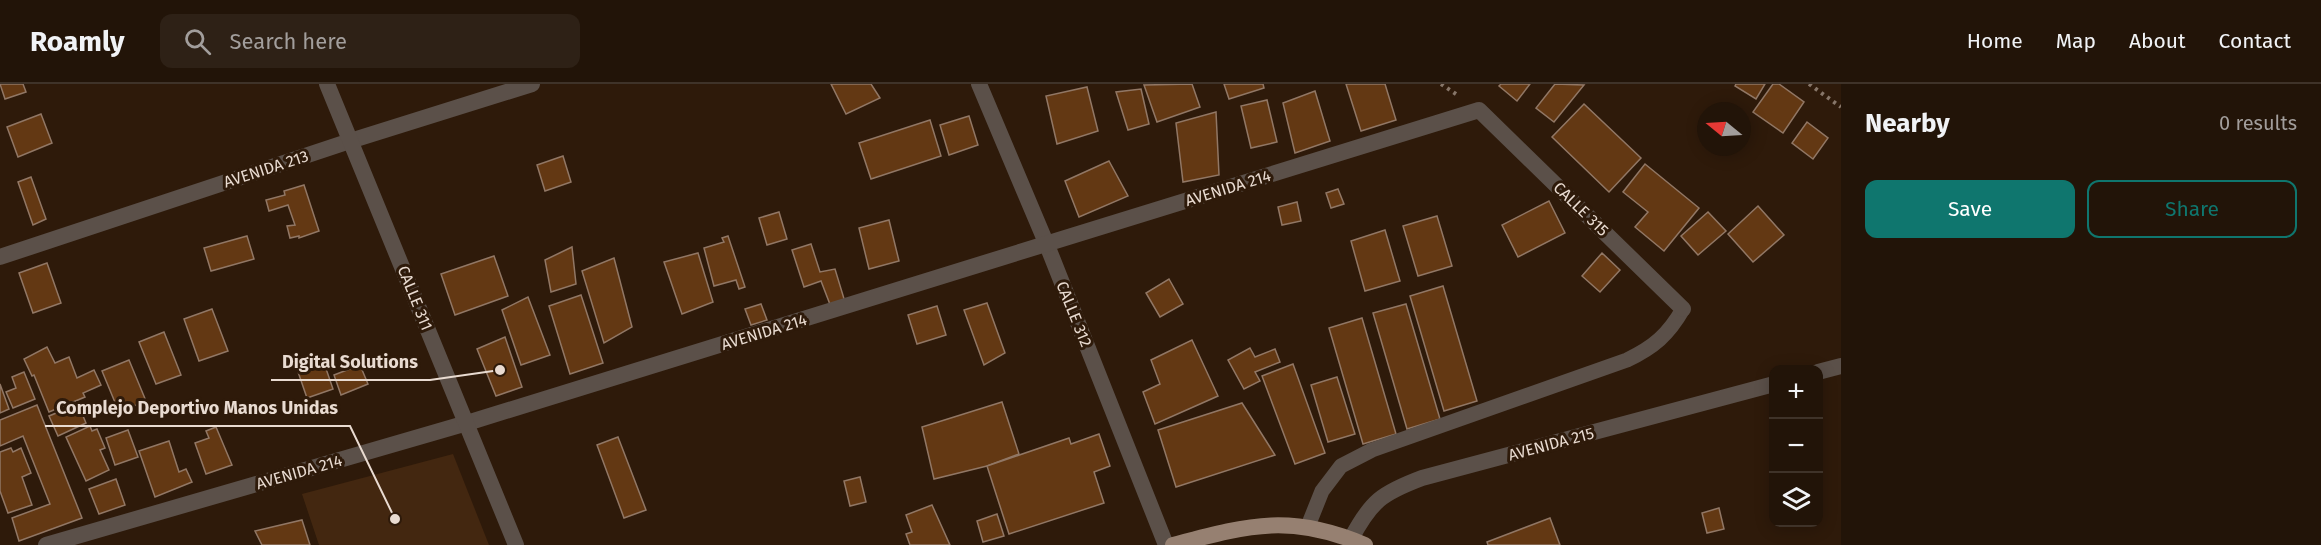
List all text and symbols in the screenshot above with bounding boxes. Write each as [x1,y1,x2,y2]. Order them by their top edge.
search box [160,14,580,68]
text: Roamly [30,25,124,58]
icon: search [181,25,214,58]
text: Search here [229,28,347,55]
text: Home [1967,28,2023,54]
text: Map [2056,28,2096,54]
text: About [2129,28,2186,54]
text: Contact [2219,28,2291,54]
north arrow [1697,102,1751,156]
text: Nearby [1865,108,1950,139]
text: 0 results [2219,111,2297,135]
street label: AVENIDA 213 [221,146,311,192]
street label: AVENIDA 214 [1183,166,1274,210]
street label: CALLE 315 [1549,178,1613,240]
button: Save [1865,180,2075,238]
button: Share [2087,180,2297,238]
street label: CALLE 311 [393,263,437,333]
street label: CALLE 312 [1052,278,1096,350]
street label: AVENIDA 214 [719,310,810,354]
callout: Digital Solutions [271,344,430,380]
text: Digital Solutions [282,351,418,373]
map controls [1769,365,1823,527]
button: + [1769,365,1823,419]
callout: Complejo Deportivo Manos Unidas [45,390,350,426]
text: Complejo Deportivo Manos Unidas [56,397,338,419]
button: − [1769,419,1823,473]
street label: AVENIDA 215 [1506,423,1596,465]
street label: AVENIDA 214 [254,451,345,493]
button: layers [1769,473,1823,527]

